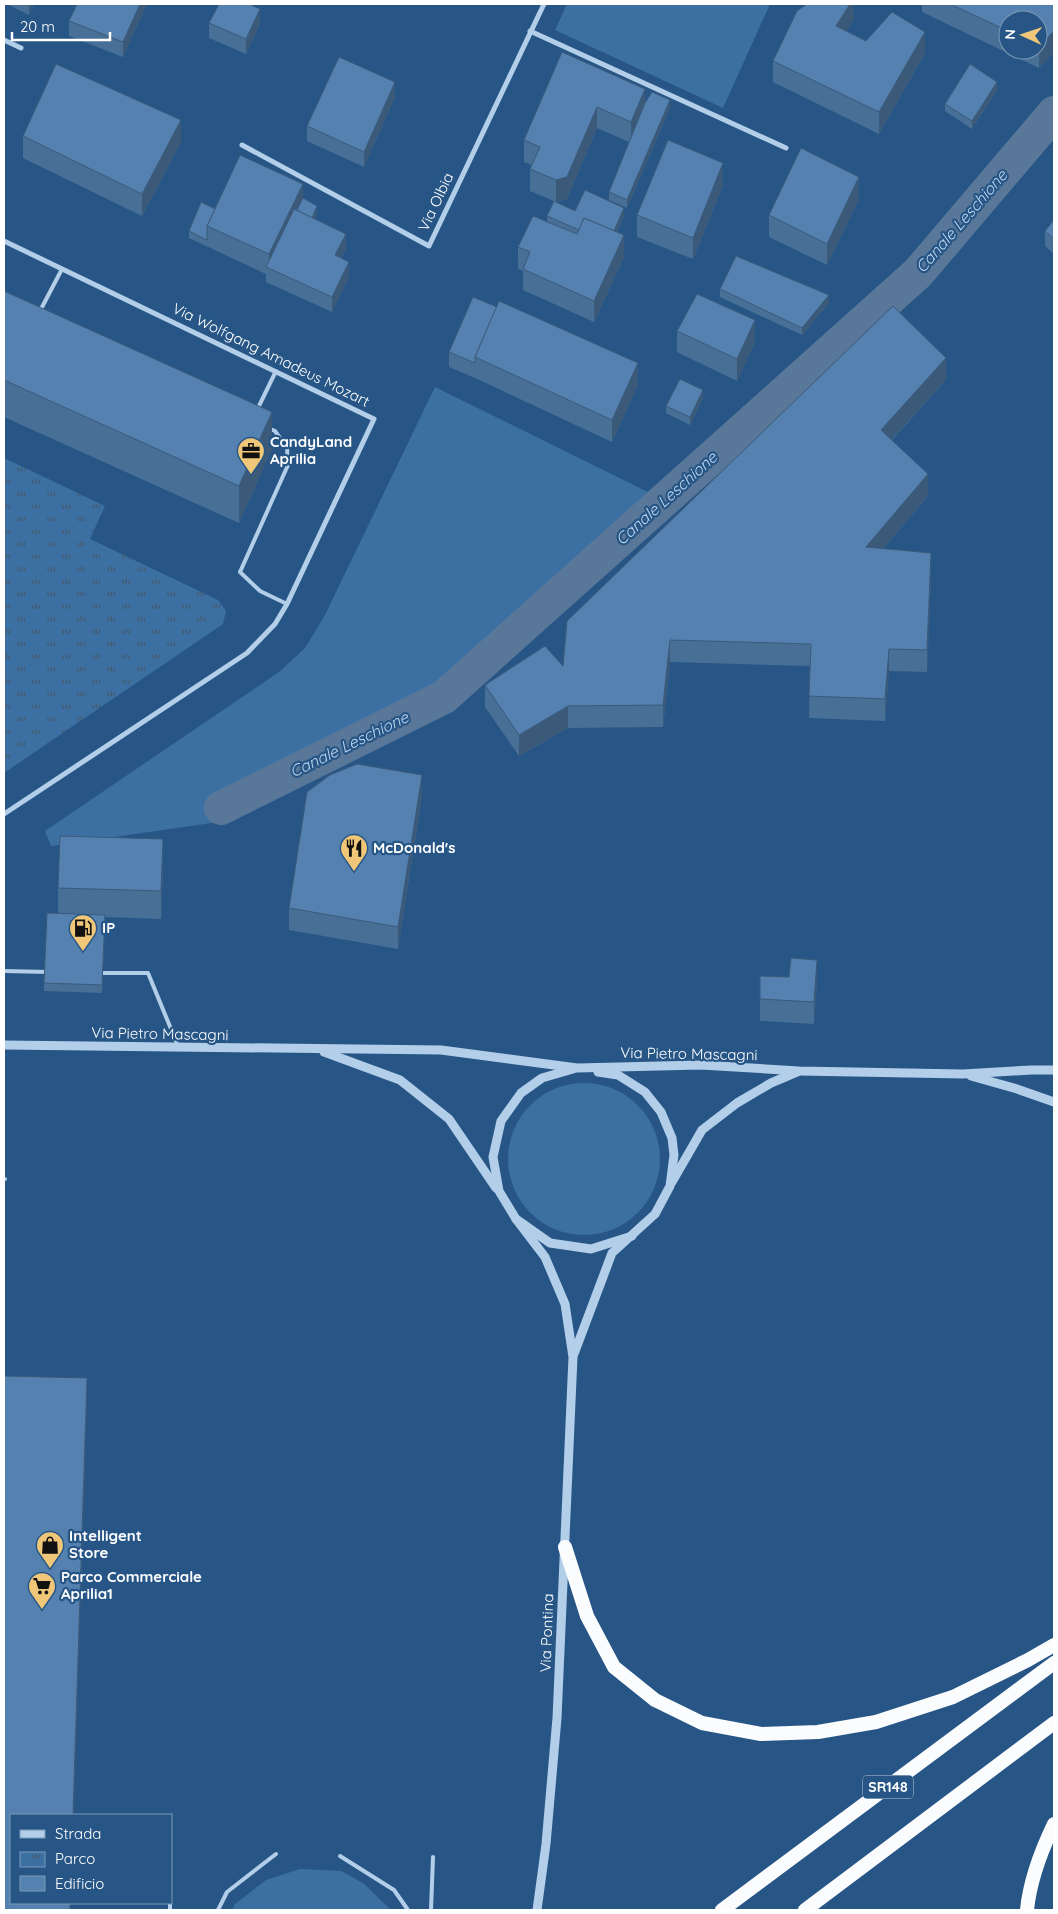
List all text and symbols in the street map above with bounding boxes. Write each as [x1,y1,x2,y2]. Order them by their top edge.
scale bar [12,10,110,42]
north arrow [998,10,1048,60]
text: 20 m [20,17,55,36]
text: N [1001,29,1019,40]
water label: Canale Leschione [911,165,1012,277]
street label: Via Olbia [414,169,457,234]
street label: Via Wolfgang Amadeus Mozart [169,298,373,411]
place label: CandyLand Aprilia [270,432,352,468]
office icon: CandyLand Aprilia [236,436,266,475]
water label: Canale Leschione [611,446,722,549]
water label: Canale Leschione [286,706,413,781]
restaurant icon: McDonald's [339,833,369,872]
place label: McDonald's [373,838,455,857]
fuel station icon: IP [68,913,98,952]
place label: IP [102,918,115,937]
street label: Via Pietro Mascagni [91,1023,229,1044]
street label: Via Pietro Mascagni [620,1043,758,1064]
place label: Intelligent Store [69,1526,142,1562]
shop icon: Intelligent Store [35,1530,65,1569]
place label: Parco Commerciale Aprilia1 [61,1567,202,1603]
supermarket icon: Parco Commerciale Aprilia1 [27,1571,57,1610]
street label: Via Pontina [536,1593,557,1673]
road number: SR148 [863,1775,913,1798]
legend [10,1814,172,1904]
text: Strada [55,1824,101,1843]
text: Parco [55,1849,95,1868]
text: Edificio [55,1874,104,1893]

